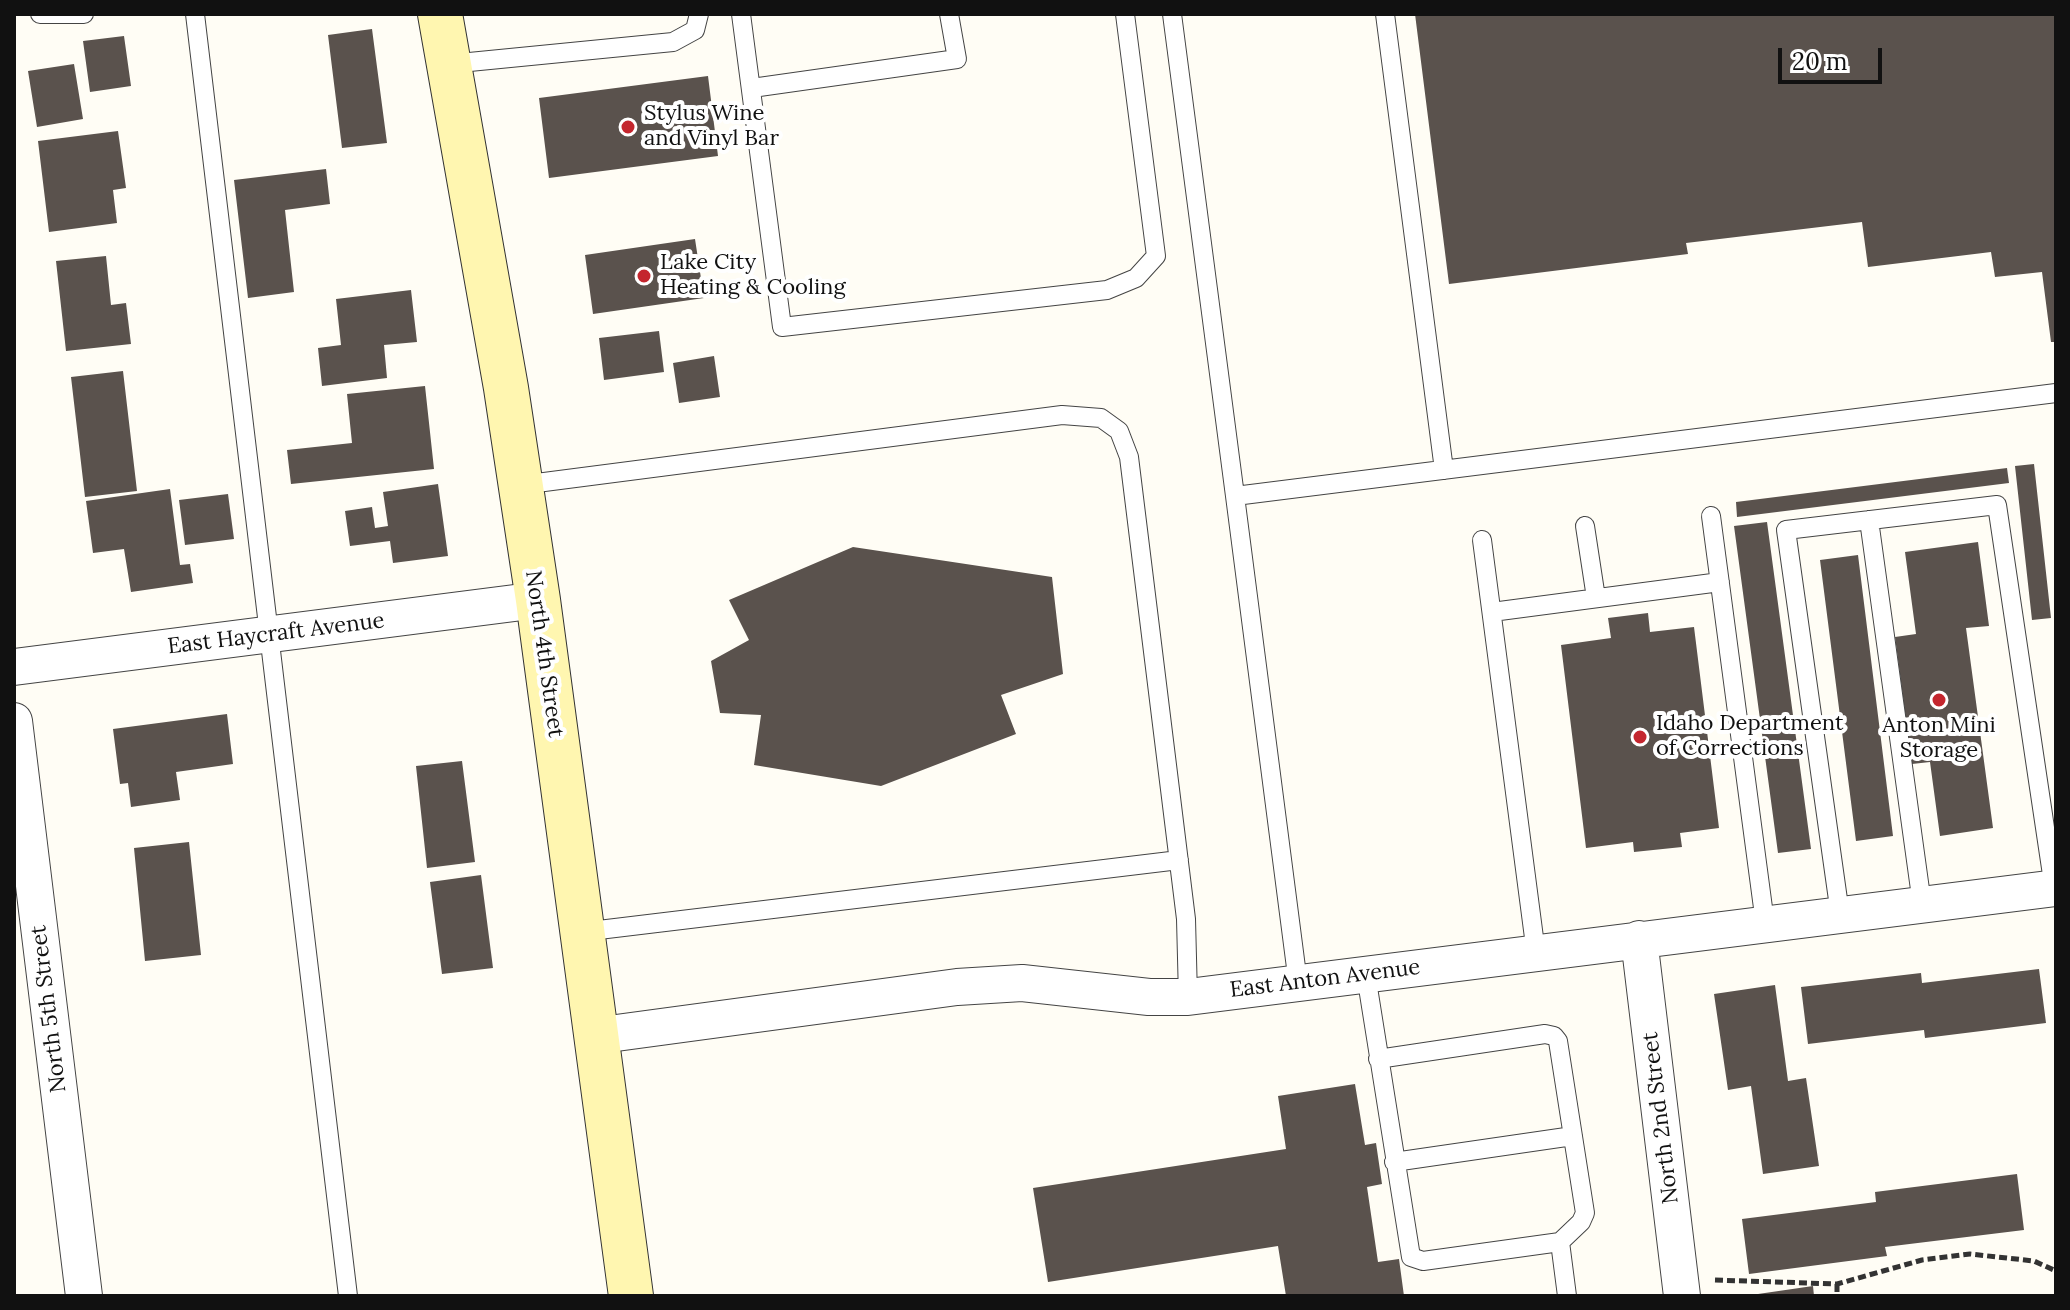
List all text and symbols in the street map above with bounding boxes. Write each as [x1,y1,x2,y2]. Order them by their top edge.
scale bar [1782,32,1886,82]
text: 20 m [1792,46,1848,77]
place label: Stylus Wine and Vinyl Bar [644,101,779,152]
marker: Stylus Wine and Vinyl Bar [619,118,637,136]
place label: Lake City Heating & Cooling [660,250,846,302]
marker: Lake City Heating & Cooling [635,267,653,285]
street label: North 4th Street [519,569,569,739]
street label: East Haycraft Avenue [166,608,386,660]
marker: Anton Mini Storage [1930,691,1948,709]
place label: Idaho Department of Corrections [1656,711,1843,762]
place label: Anton Mini Storage [1882,713,1996,764]
marker: Idaho Department of Corrections [1631,728,1649,746]
street label: North 5th Street [26,924,72,1094]
street label: East Anton Avenue [1228,954,1422,1004]
street label: North 2nd Street [1637,1031,1685,1205]

